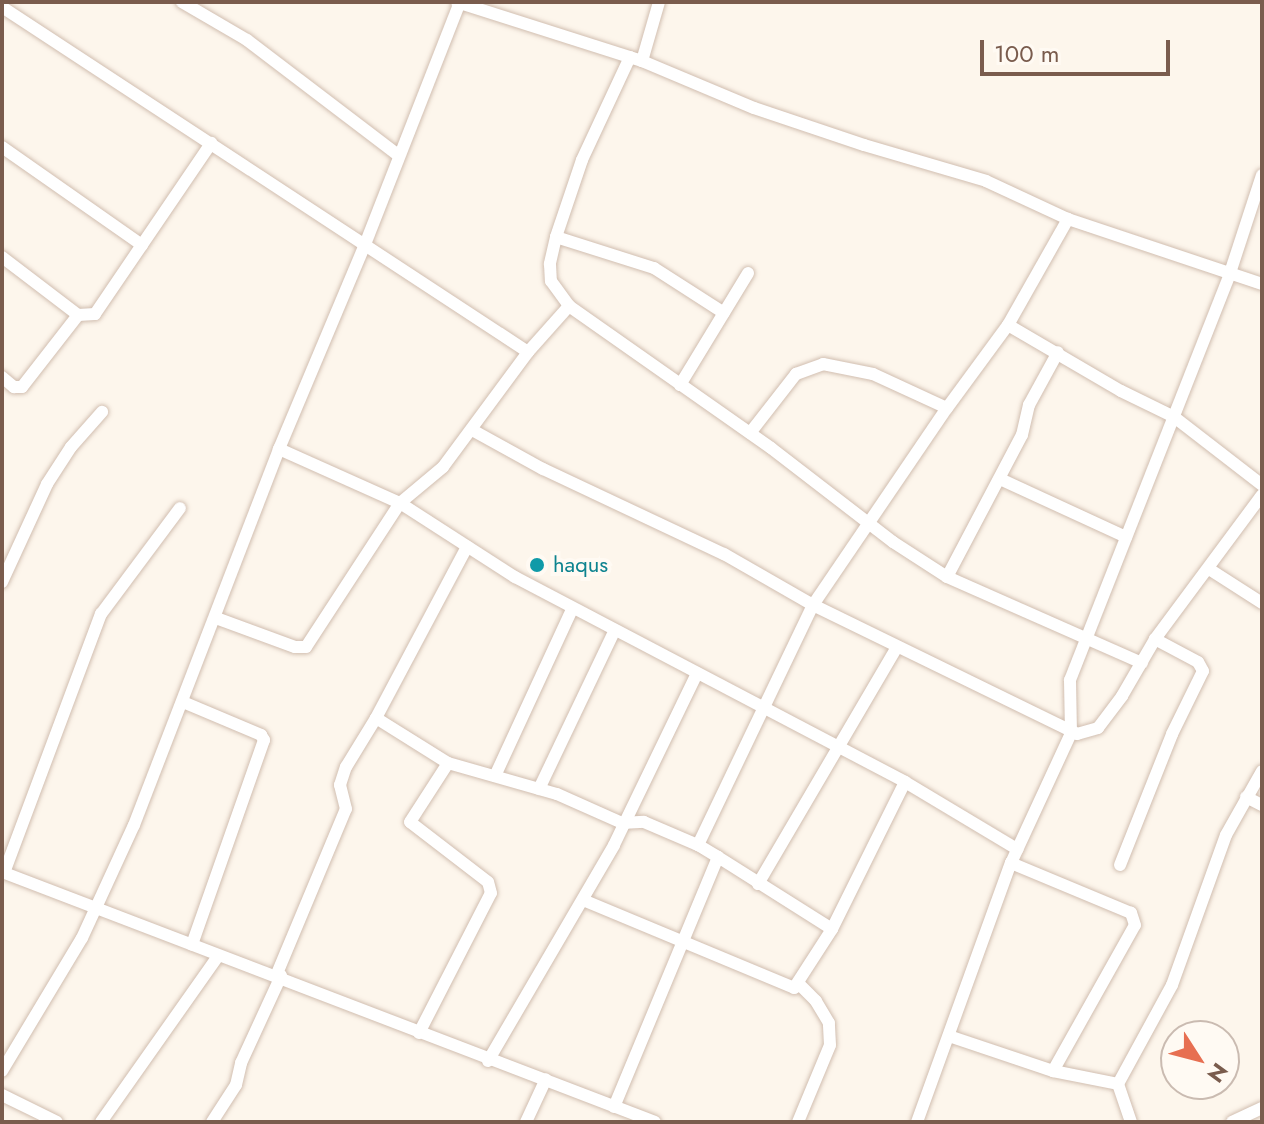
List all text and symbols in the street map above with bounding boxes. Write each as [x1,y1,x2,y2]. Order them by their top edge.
scale bar [984,24,1174,74]
text: 100 m [994,36,1060,71]
place label: haqus [553,552,608,578]
marker: haqus [528,556,546,574]
north arrow [1160,1020,1240,1100]
text: N [1200,1056,1236,1089]

